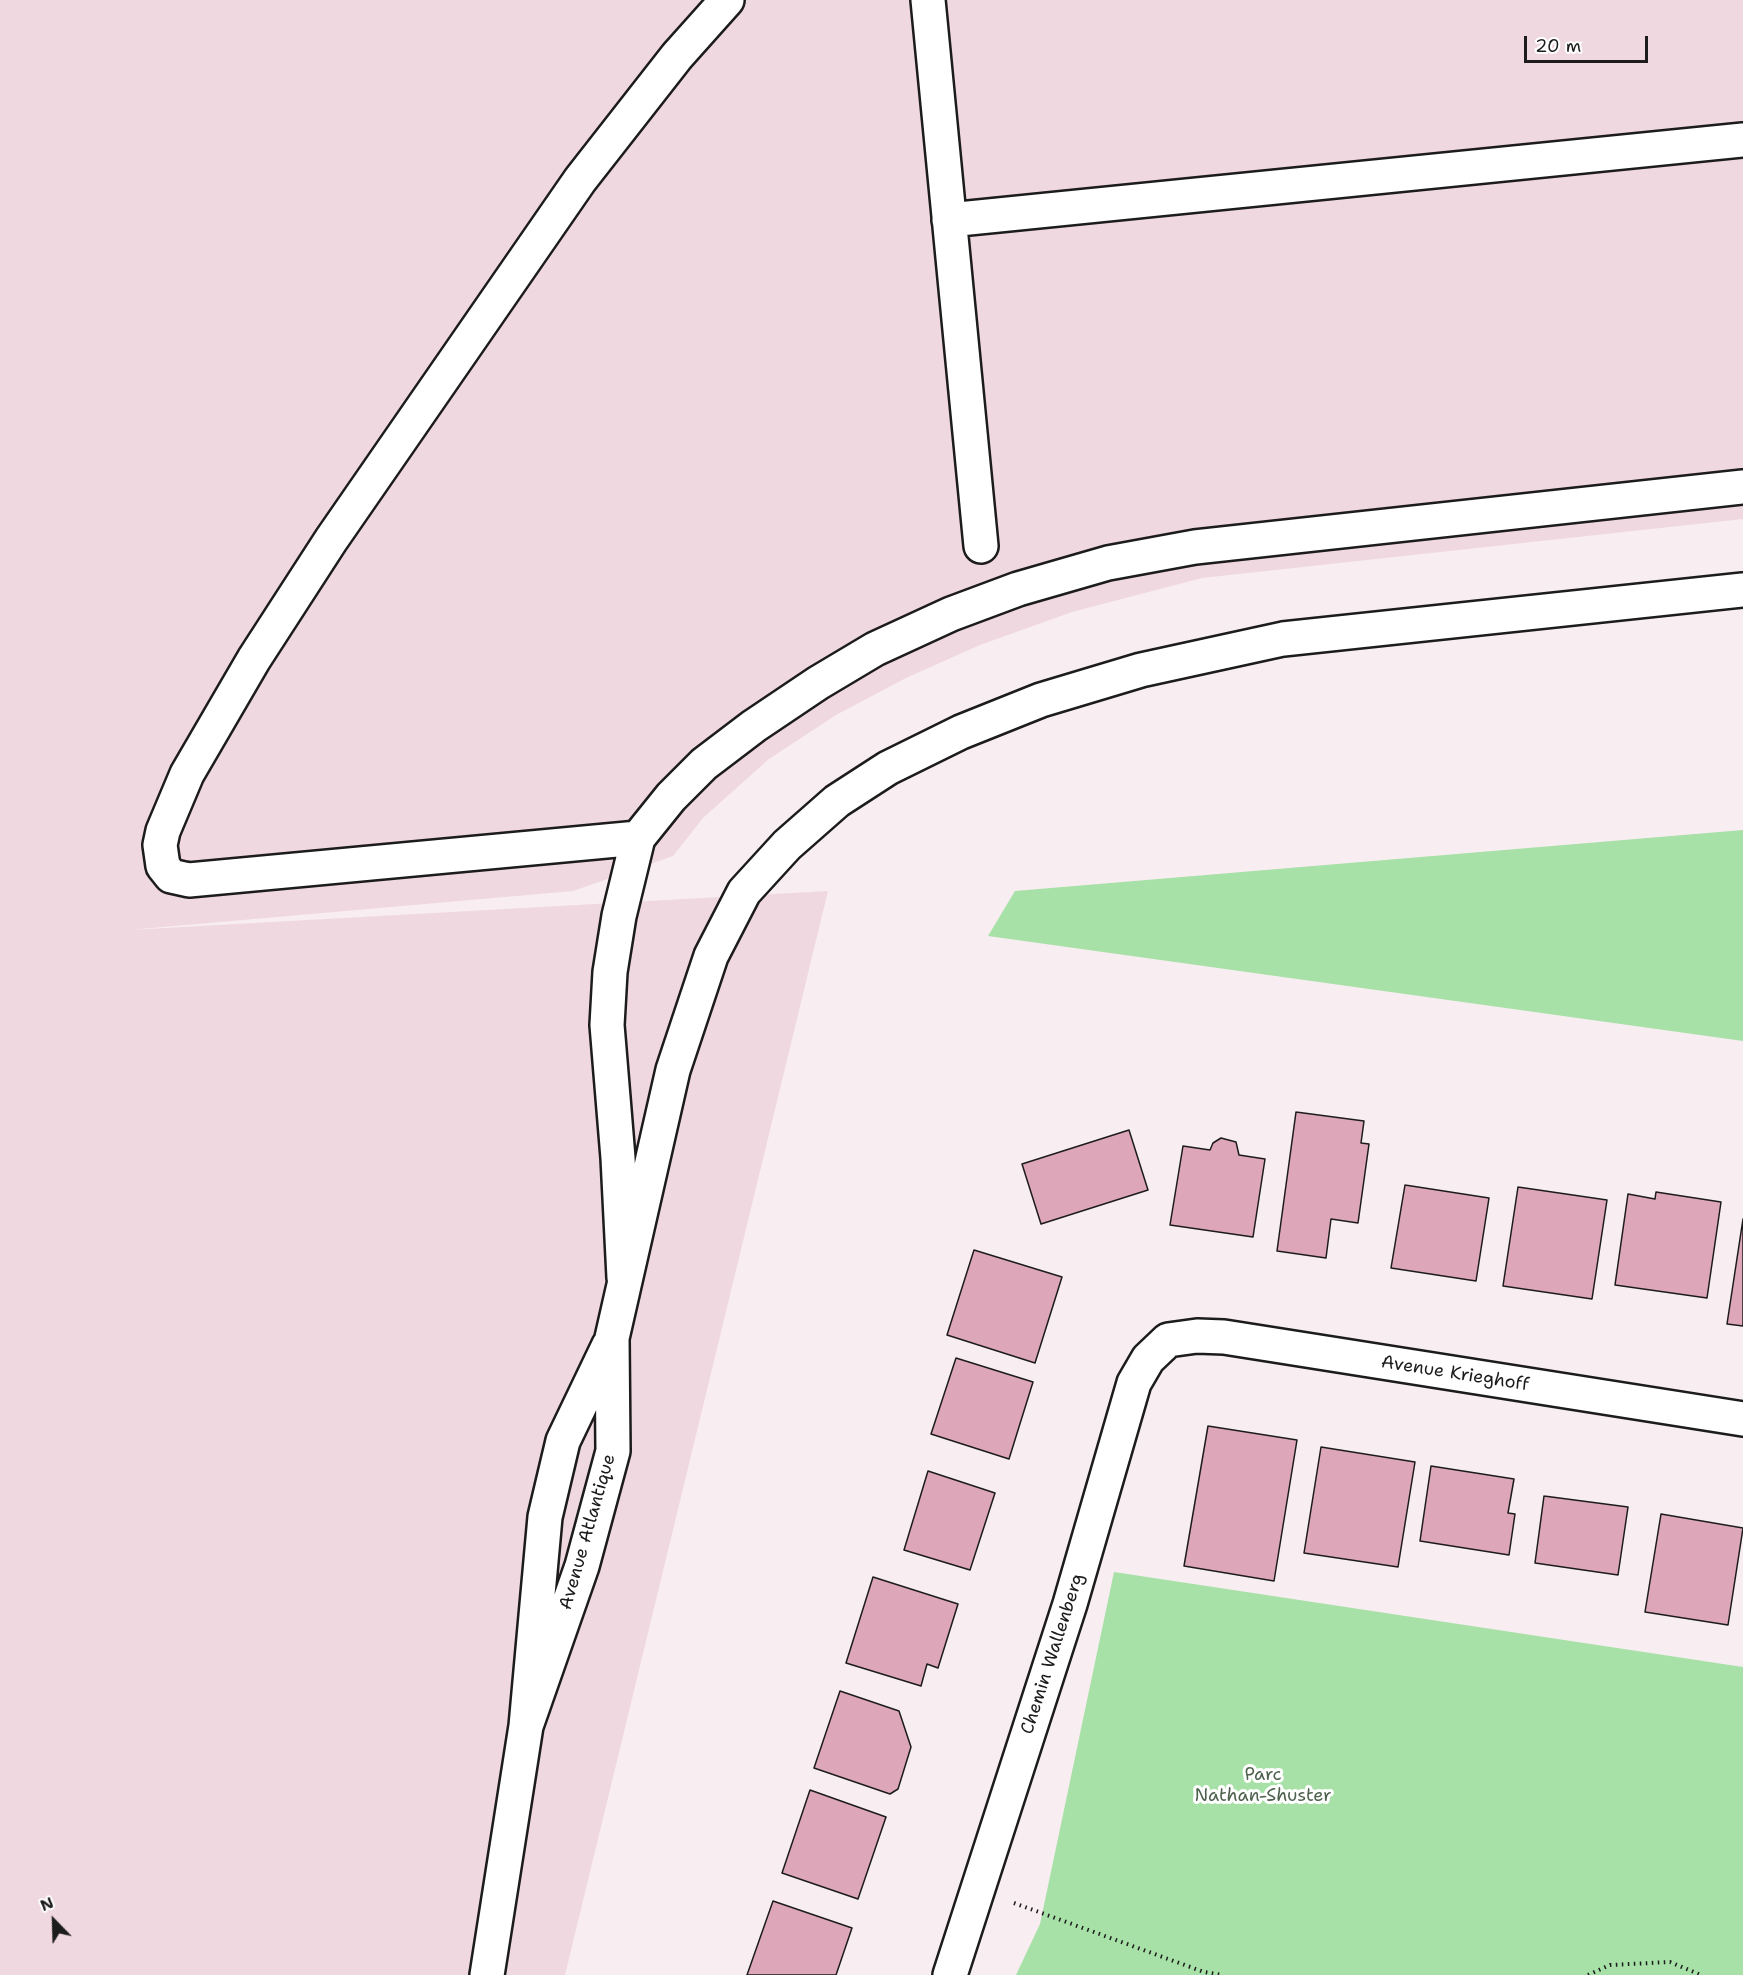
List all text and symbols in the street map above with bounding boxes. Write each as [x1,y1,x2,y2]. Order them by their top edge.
scale bar [1527,24,1652,62]
text: 20 m [1535,34,1581,58]
street label: Avenue Krieghoff [1380,1352,1530,1396]
street label: Avenue Atlantique [555,1452,621,1612]
street label: Chemin Wallenberg [1017,1571,1089,1737]
park label: Parc Nathan-Shuster [1194,1764,1332,1806]
north arrow [24,1891,84,1951]
text: N [37,1892,57,1916]

